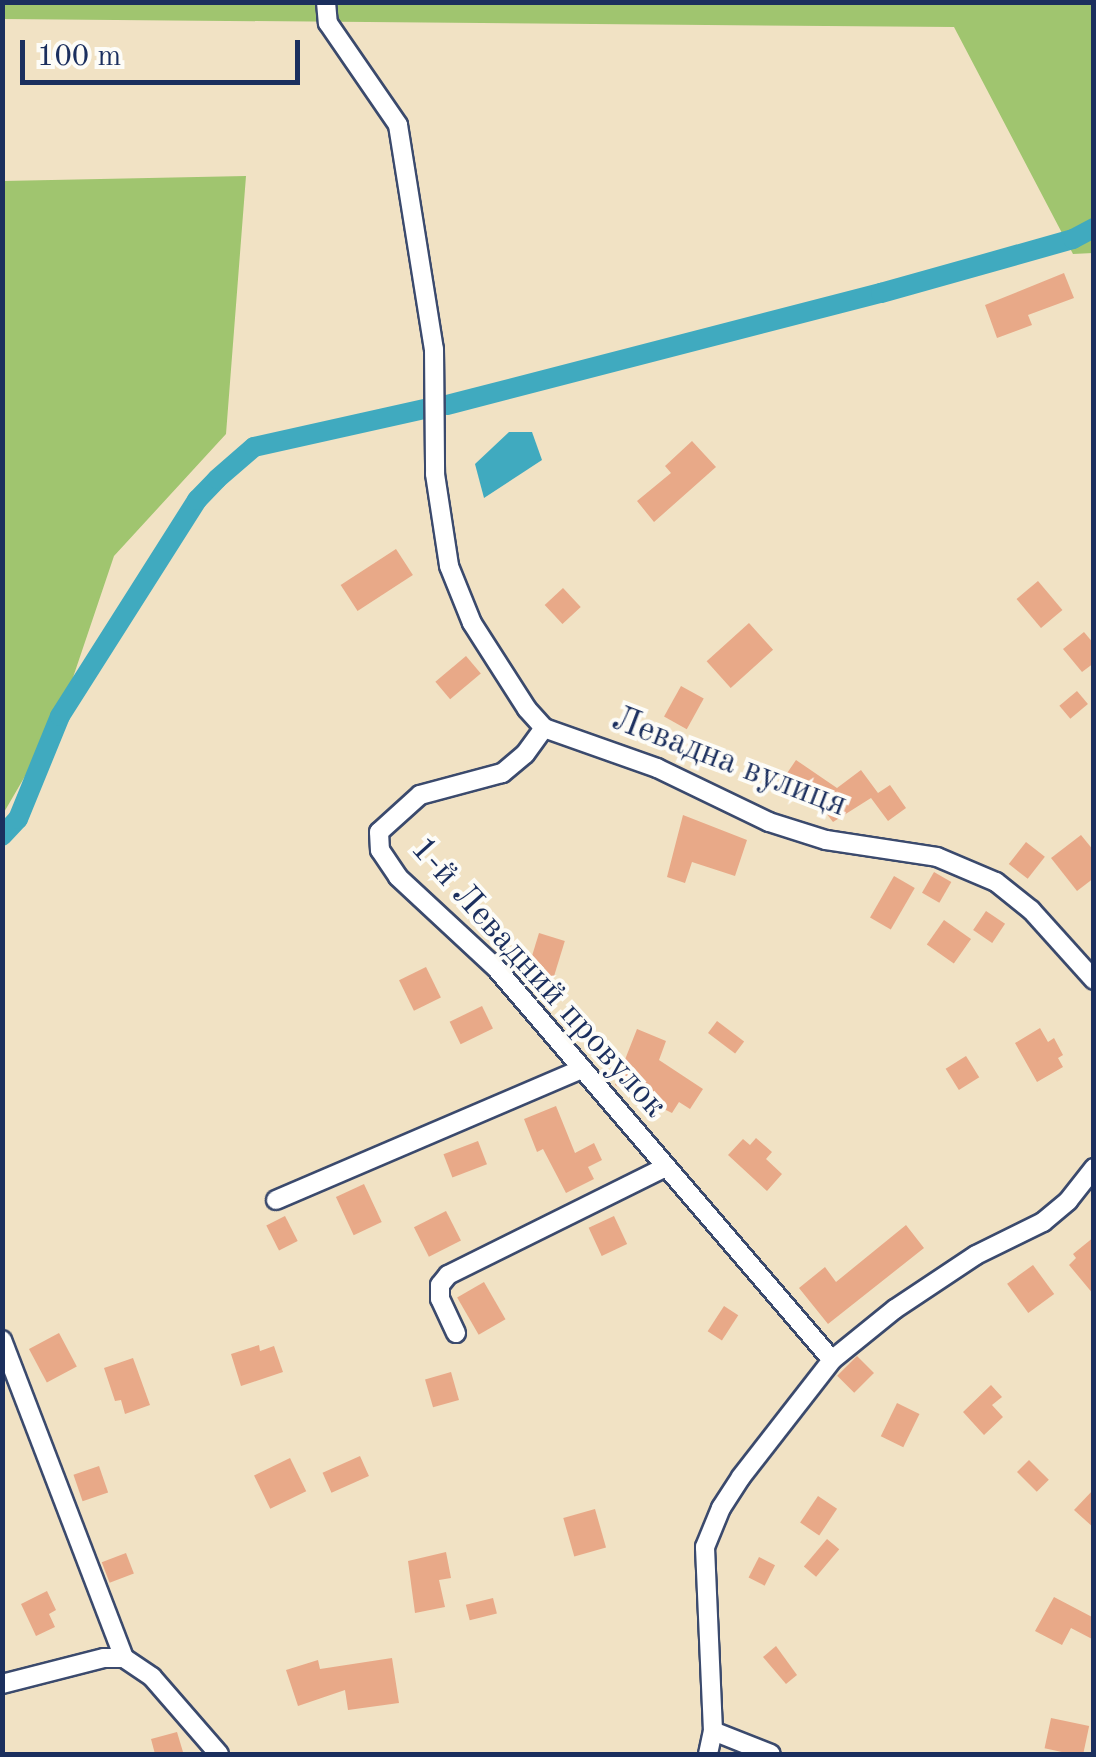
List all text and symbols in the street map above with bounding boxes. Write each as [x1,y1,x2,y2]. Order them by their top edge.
scale bar [25,20,305,82]
text: 100 m [37,42,121,72]
street label: Левадна вулиця [606,699,852,827]
street label: 1-й Левадний провулок [401,829,675,1127]

